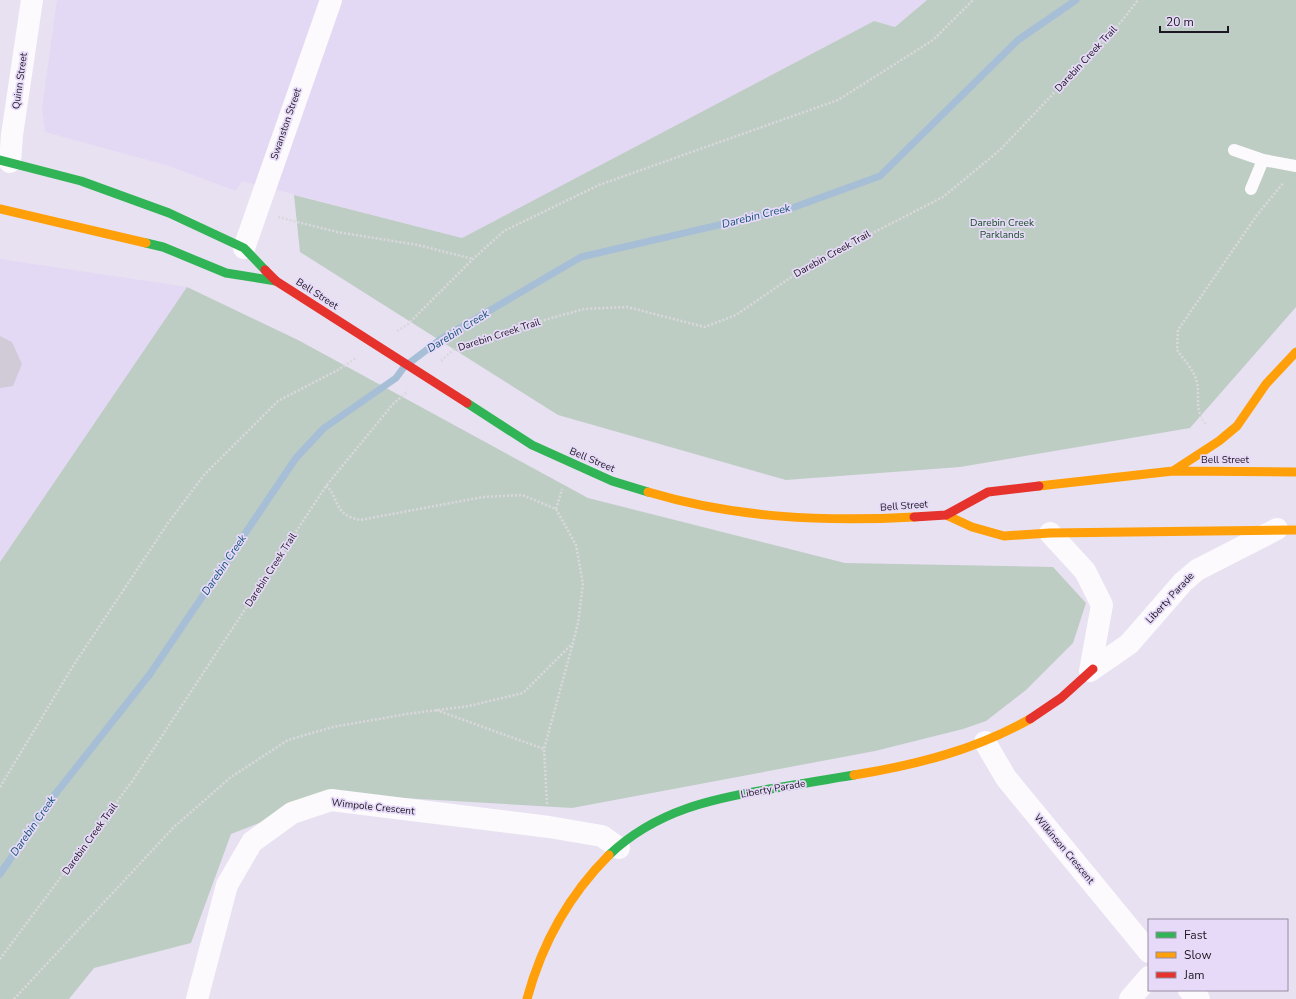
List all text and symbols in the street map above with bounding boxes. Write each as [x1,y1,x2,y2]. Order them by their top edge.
scale bar [1160,8,1228,34]
text: 20 m [1166,14,1194,30]
street label: Darebin Creek Trail [1052,23,1120,95]
street label: Quinn Street [9,51,31,110]
street label: Swanston Street [267,86,305,162]
water label: Darebin Creek [720,200,792,232]
park label: Darebin Creek Parklands [970,216,1035,242]
street label: Darebin Creek Trail [791,227,873,281]
street label: Bell Street [293,275,341,313]
water label: Darebin Creek [424,306,492,356]
street label: Darebin Creek Trail [456,315,542,355]
street label: Bell Street [567,444,617,476]
street label: Bell Street [1201,453,1249,467]
street label: Bell Street [880,497,929,515]
street label: Darebin Creek Trail [242,530,300,610]
water label: Darebin Creek [198,531,250,598]
street label: Liberty Parade [1143,569,1197,627]
street label: Liberty Parade [740,776,806,802]
water label: Darebin Creek [7,793,60,859]
street label: Wimpole Crescent [331,796,416,818]
street label: Darebin Creek Trail [59,800,121,878]
street label: Wilkinson Crescent [1031,811,1098,887]
legend [1148,919,1288,991]
text: Fast [1184,927,1207,943]
text: Slow [1184,947,1212,963]
text: Jam [1183,967,1205,983]

